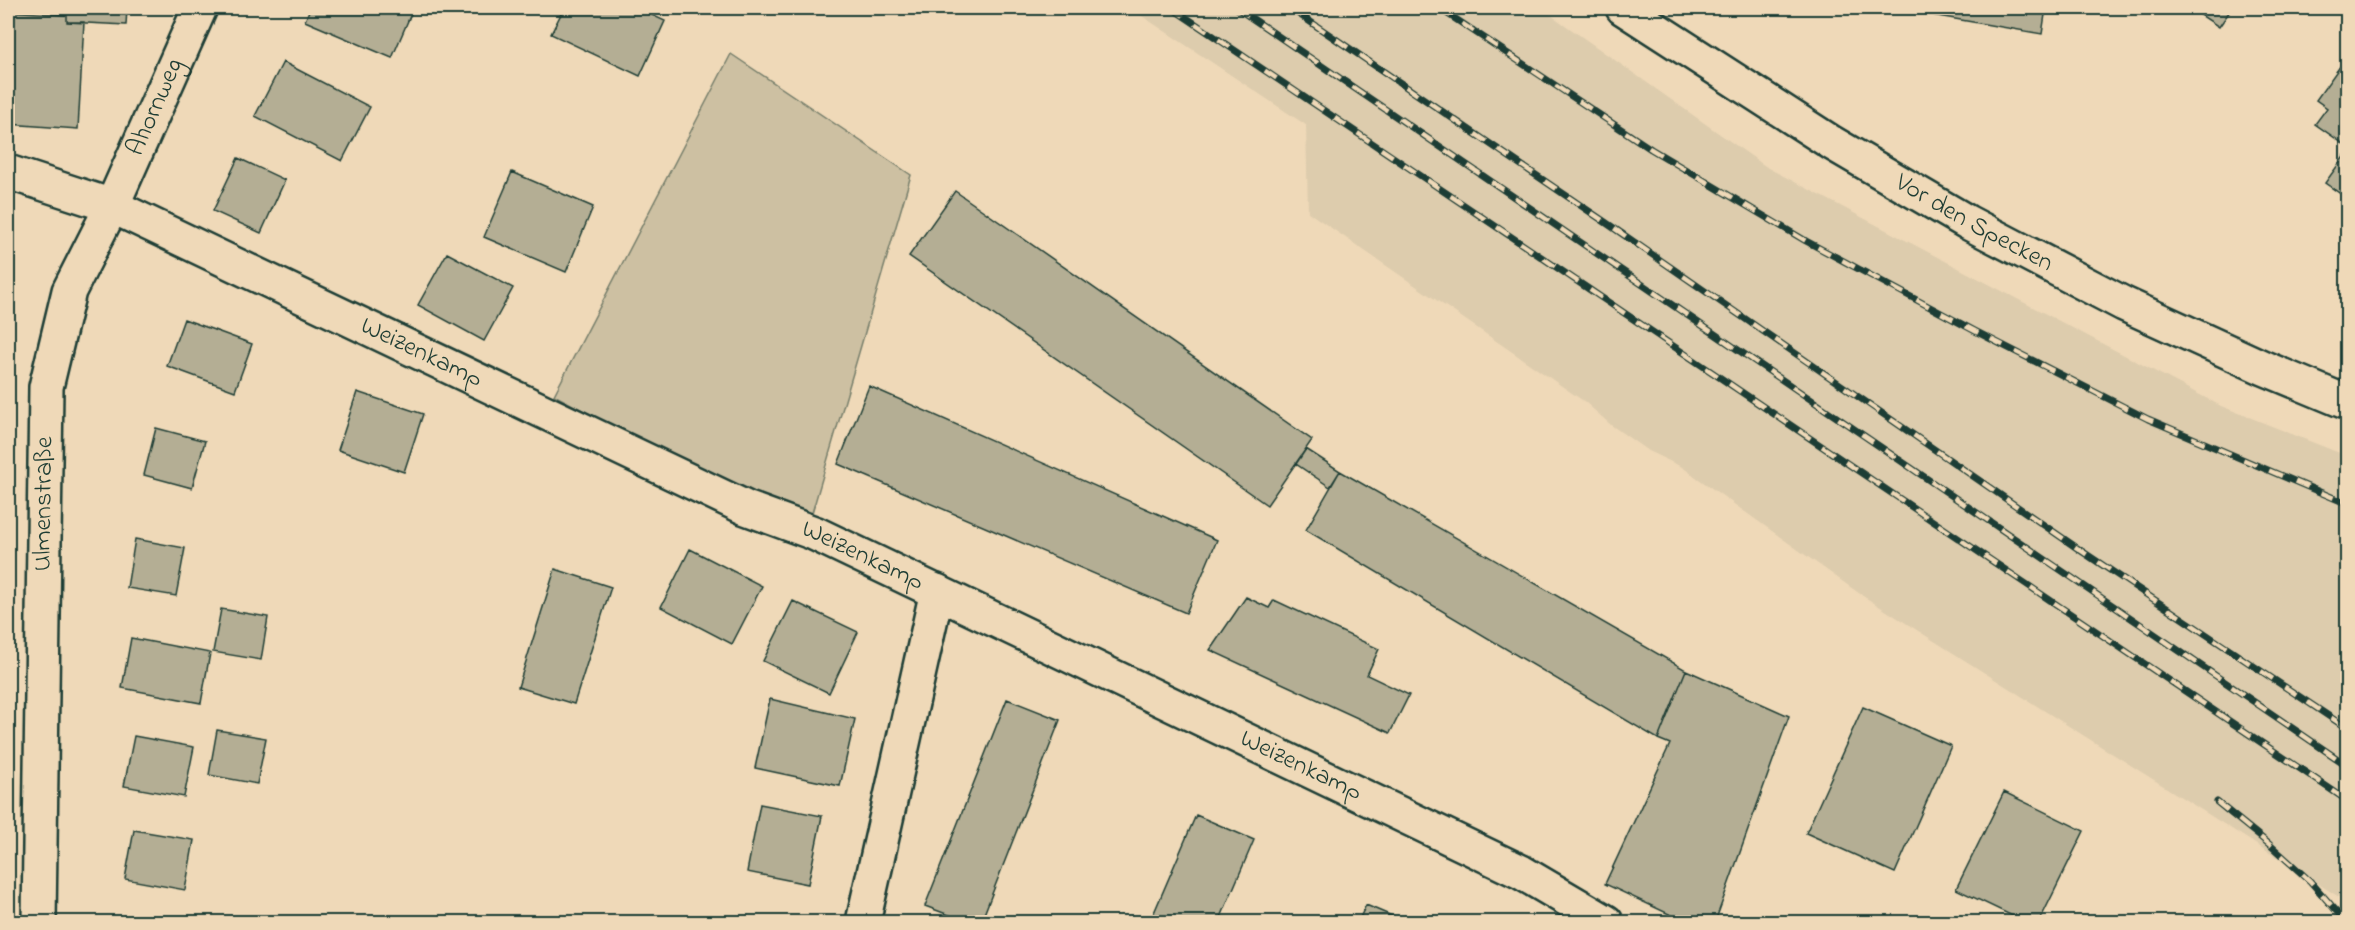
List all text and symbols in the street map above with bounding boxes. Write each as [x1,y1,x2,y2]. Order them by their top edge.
street label: Ahornweg [118,52,194,162]
street label: Vor den Specken [1886,164,2060,283]
street label: Weizenkamp [354,308,489,399]
street label: Ulmenstraße [25,436,64,572]
street label: Weizenkamp [796,511,930,602]
street label: Weizenkamp [1233,721,1368,812]

